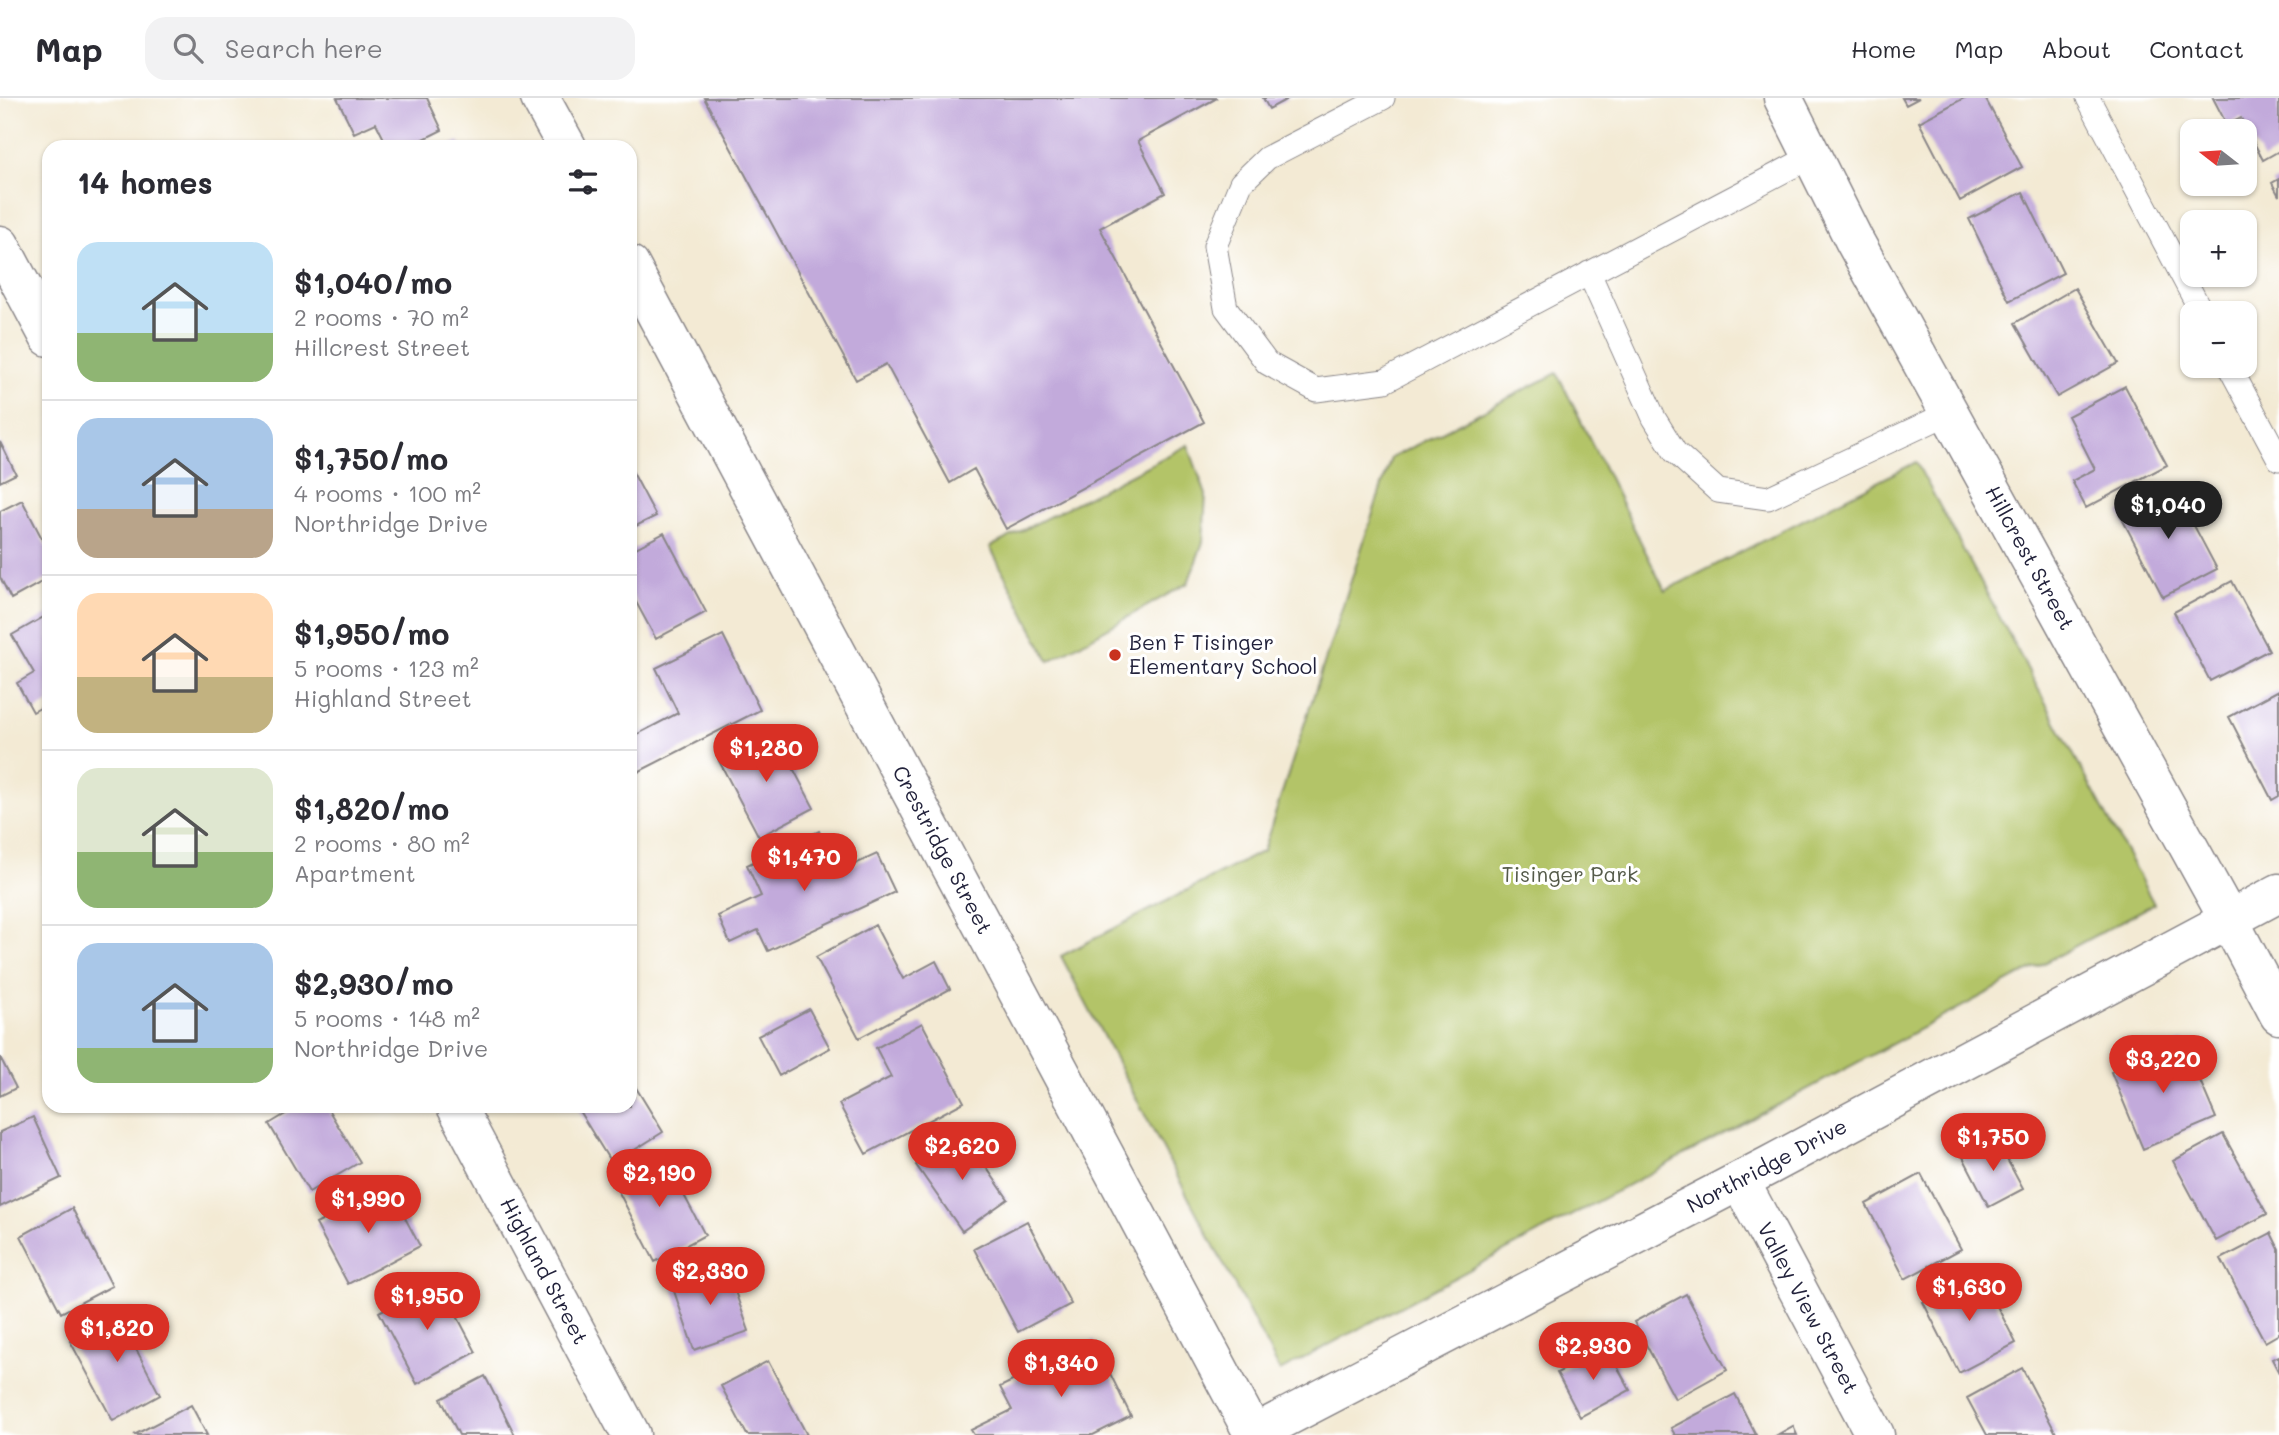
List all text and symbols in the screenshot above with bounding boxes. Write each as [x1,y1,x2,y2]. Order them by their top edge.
search box [145,17,635,80]
text: Map [35,27,103,70]
icon: search [169,29,207,67]
text: Search here [225,31,383,65]
text: Home [1851,33,1916,64]
text: Map [1954,33,2003,64]
text: About [2041,33,2111,64]
text: Contact [2149,33,2244,64]
north arrow [2180,119,2258,196]
map controls [2180,119,2257,378]
text: 14 homes [77,162,213,202]
icon: filters [564,163,602,201]
button: + [2180,210,2257,287]
text: $1,040/mo [294,262,452,302]
icon: home [133,270,217,354]
button: − [2180,301,2257,378]
text: 2 rooms · 70 m² [294,302,469,332]
text: Hillcrest Street [294,332,470,362]
text: $1,750/mo [294,438,448,478]
icon: home [133,446,217,530]
text: 4 rooms · 100 m² [294,478,481,508]
street label: Hillcrest Street [1980,480,2081,634]
pin: $1,040 [2111,482,2225,541]
text: $1,040 [2130,489,2206,519]
text: Northridge Drive [294,508,488,538]
text: $1,950/mo [294,613,449,653]
icon: home [133,621,217,705]
place label: Ben F Tisinger Elementary School [1129,628,1317,679]
marker: Ben F Tisinger Elementary School [1107,647,1123,663]
text: 5 rooms · 123 m² [294,653,479,683]
text: Highland Street [294,683,472,713]
pin: $1,280 [709,724,823,784]
text: $1,280 [729,732,803,762]
street label: Crestridge Street [887,760,999,938]
text: $1,820/mo [294,788,449,828]
icon: home [133,796,217,880]
text: 2 rooms · 80 m² [294,828,470,858]
pin: $1,470 [747,834,861,893]
text: $1,470 [767,841,841,871]
text: Apartment [294,858,416,888]
park label: Tisinger Park [1502,860,1638,887]
text: $2,930/mo [294,963,453,1003]
icon: home [133,971,217,1055]
text: 5 rooms · 148 m² [294,1003,480,1033]
text: Northridge Drive [294,1033,488,1063]
pin: $3,220 [2106,1035,2220,1095]
text: $3,220 [2125,1043,2201,1073]
street label: Northridge Drive [1682,1111,1851,1218]
pin: $1,750 [1936,1114,2050,1173]
text: $1,750 [1957,1121,2029,1151]
pin: $2,620 [905,1122,1019,1182]
text: $2,620 [924,1130,1000,1160]
pin: $2,190 [602,1150,716,1209]
text: $2,190 [623,1157,695,1187]
pin: $1,990 [311,1176,425,1235]
text: $1,990 [331,1183,405,1213]
street label: Highland Street [495,1192,595,1348]
street label: Valley View Street [1752,1217,1866,1398]
pin: $2,330 [653,1248,767,1307]
text: $2,330 [672,1255,748,1285]
pin: $1,630 [1912,1264,2026,1323]
text: $1,630 [1932,1271,2006,1301]
pin: $1,950 [370,1272,484,1332]
text: $1,950 [390,1280,464,1310]
pin: $1,820 [60,1304,174,1364]
text: $1,820 [80,1312,154,1342]
pin: $2,930 [1536,1322,1650,1382]
text: $2,930 [1555,1330,1631,1360]
pin: $1,340 [1004,1340,1118,1399]
text: $1,340 [1024,1347,1098,1377]

